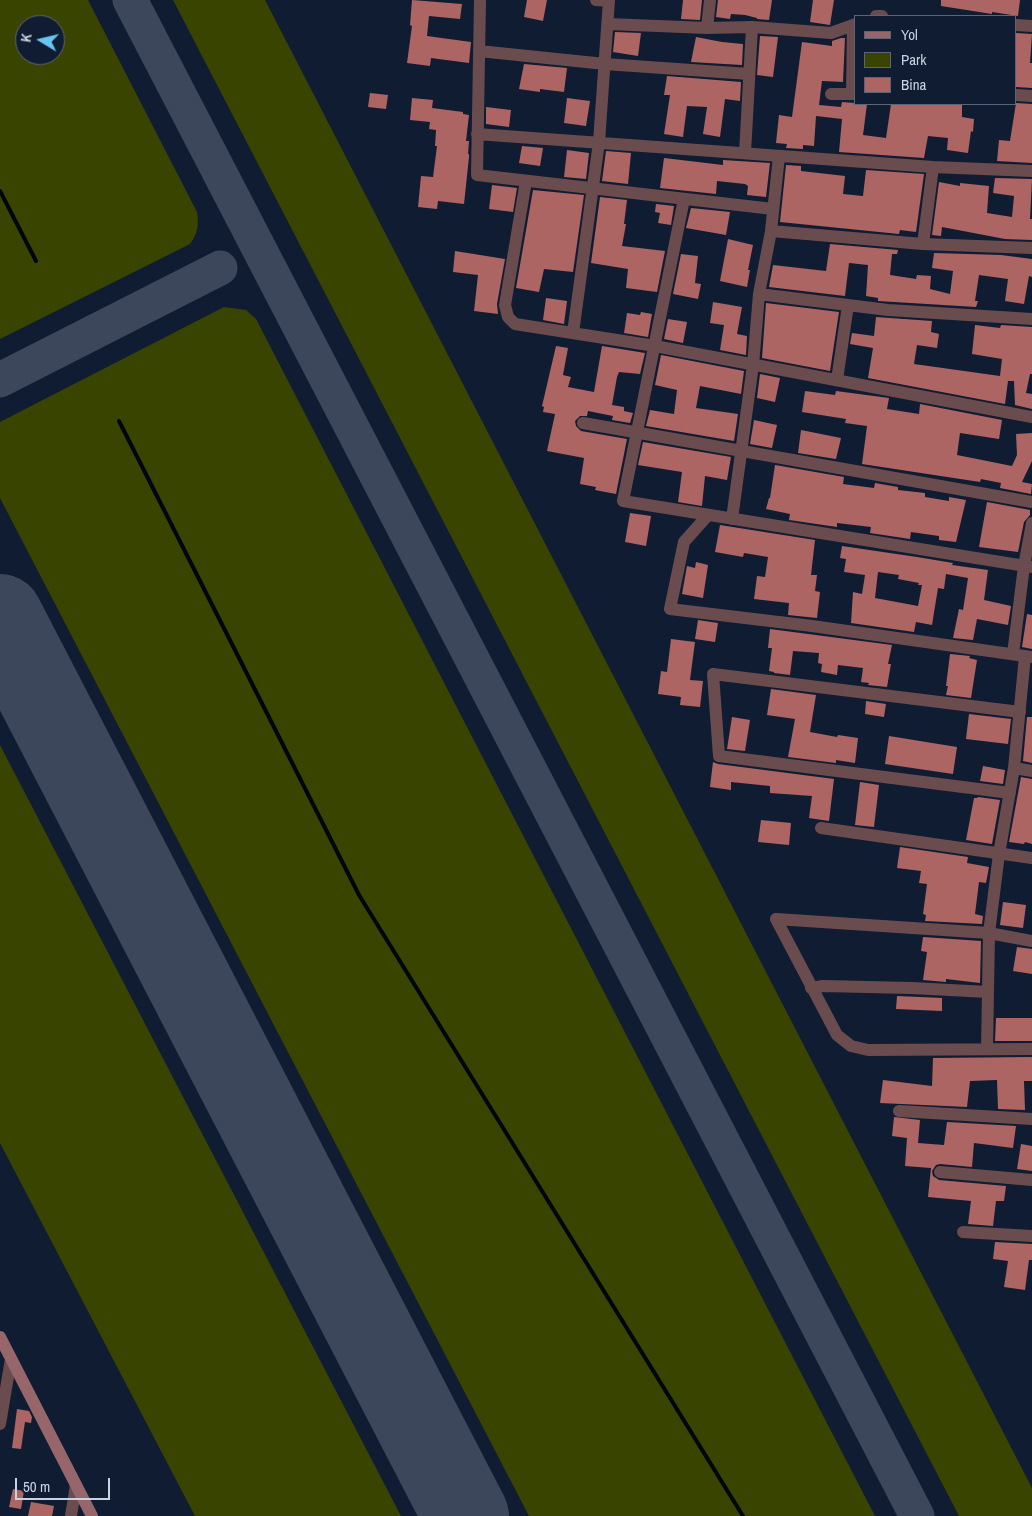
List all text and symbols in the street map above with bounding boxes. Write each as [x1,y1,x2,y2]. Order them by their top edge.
north arrow [15,15,65,65]
legend [854,15,1017,105]
text: Yol [901,24,918,45]
text: K [17,32,36,43]
text: Park [901,49,926,70]
text: Bina [901,74,926,95]
scale bar [18,1468,112,1500]
text: 50 m [23,1476,50,1497]

